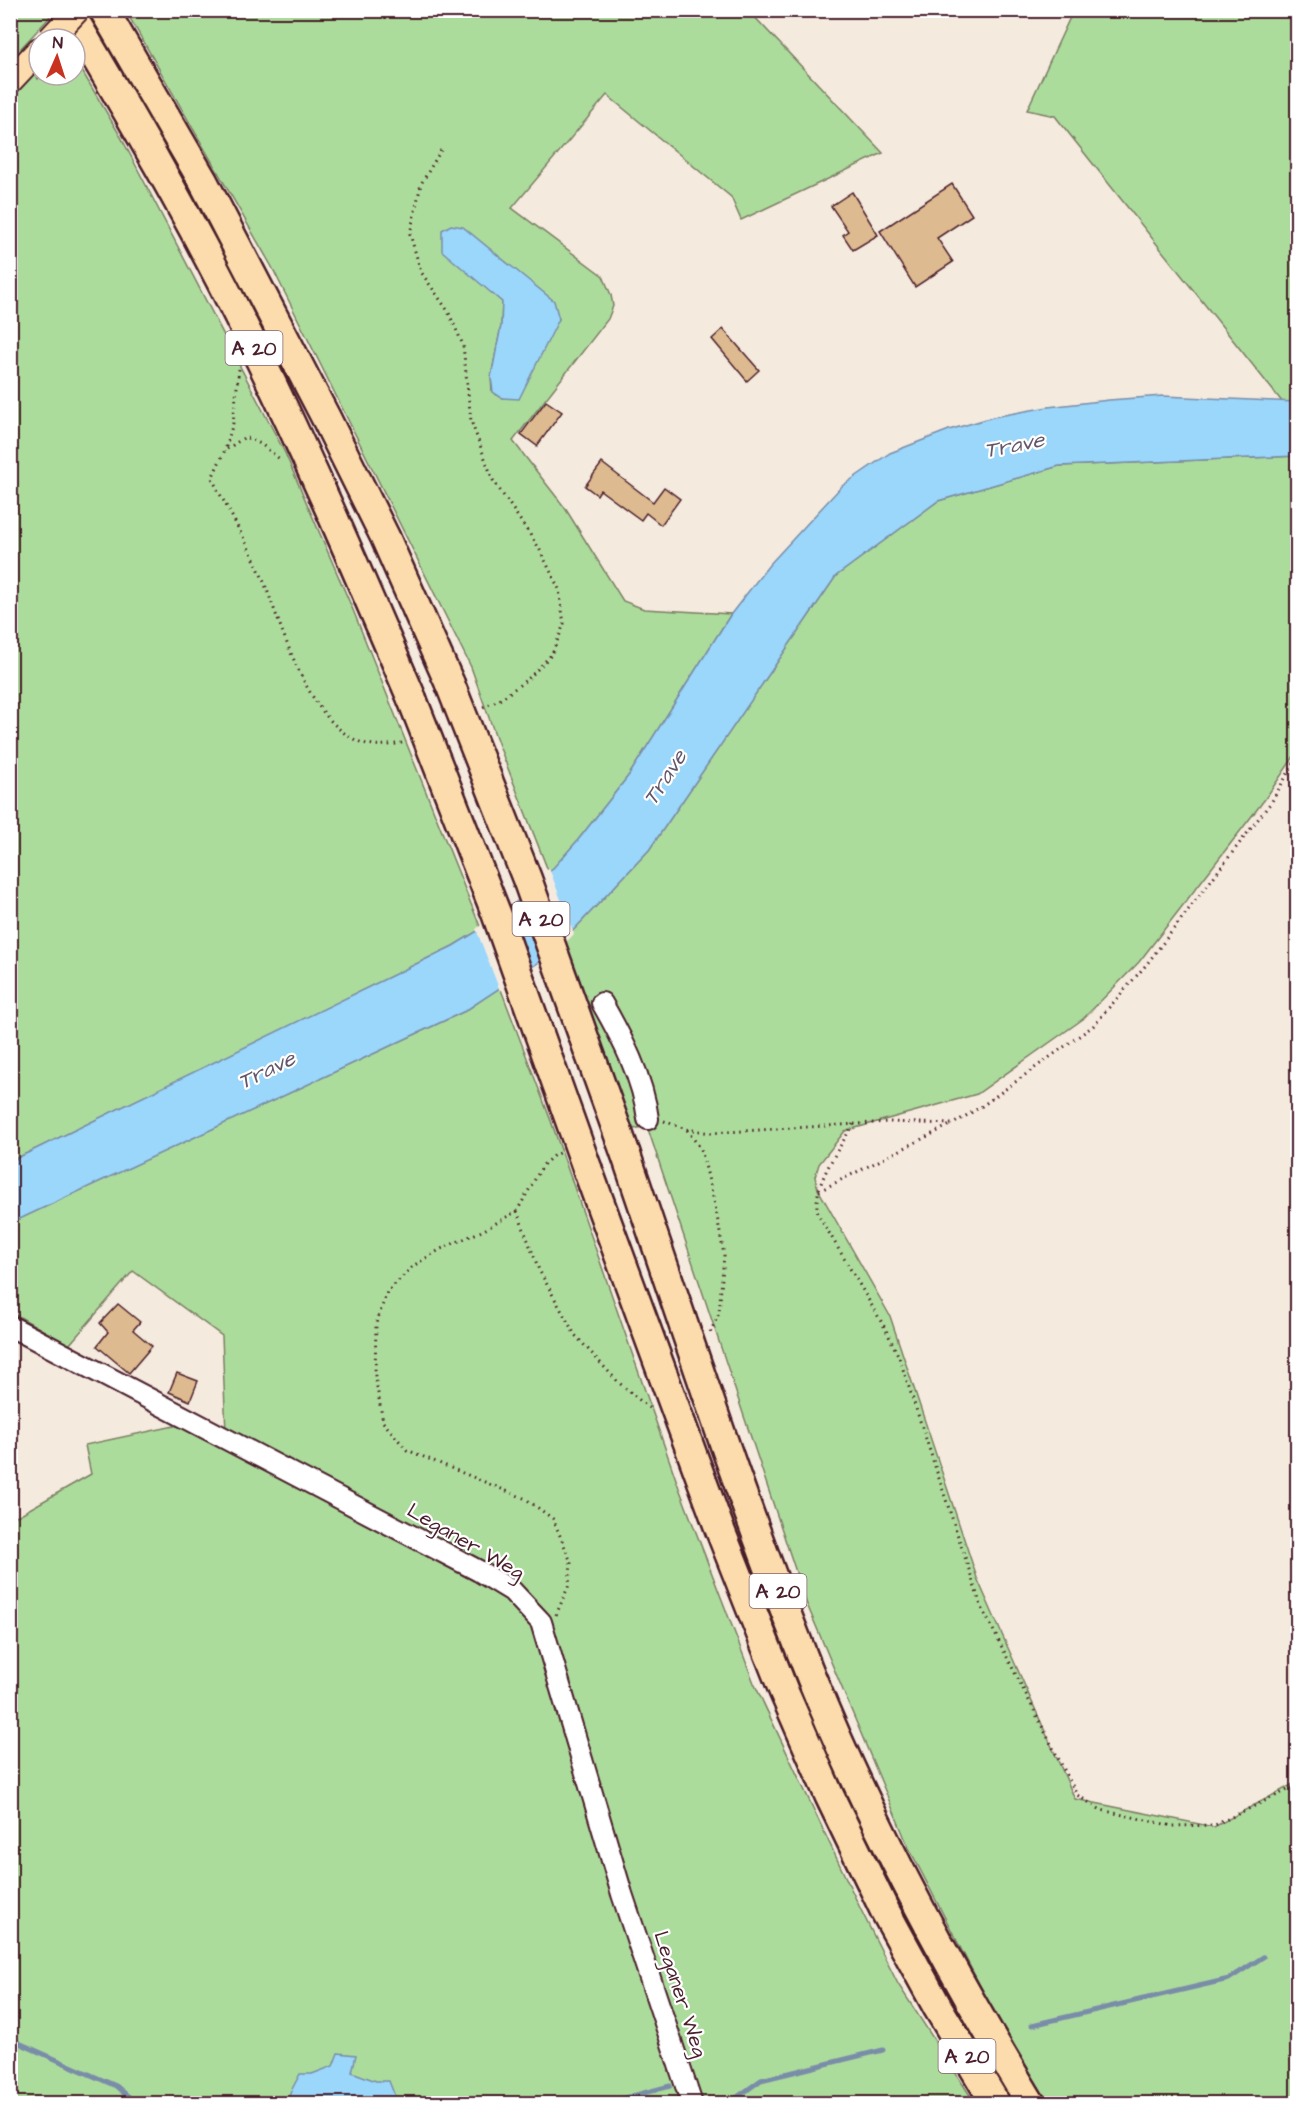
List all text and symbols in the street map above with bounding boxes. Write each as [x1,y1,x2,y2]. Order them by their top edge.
north arrow [27,27,87,87]
text: N [52,32,63,54]
road number: A 20 [226,331,282,365]
water label: Trave [982,424,1048,466]
water label: Trave [636,743,695,812]
road number: A 20 [512,902,570,936]
water label: Trave [233,1043,302,1098]
street label: Leganer Weg [401,1496,530,1589]
road number: A 20 [750,1574,806,1608]
street label: Leganer Weg [645,1927,715,2062]
road number: A 20 [938,2039,996,2073]

